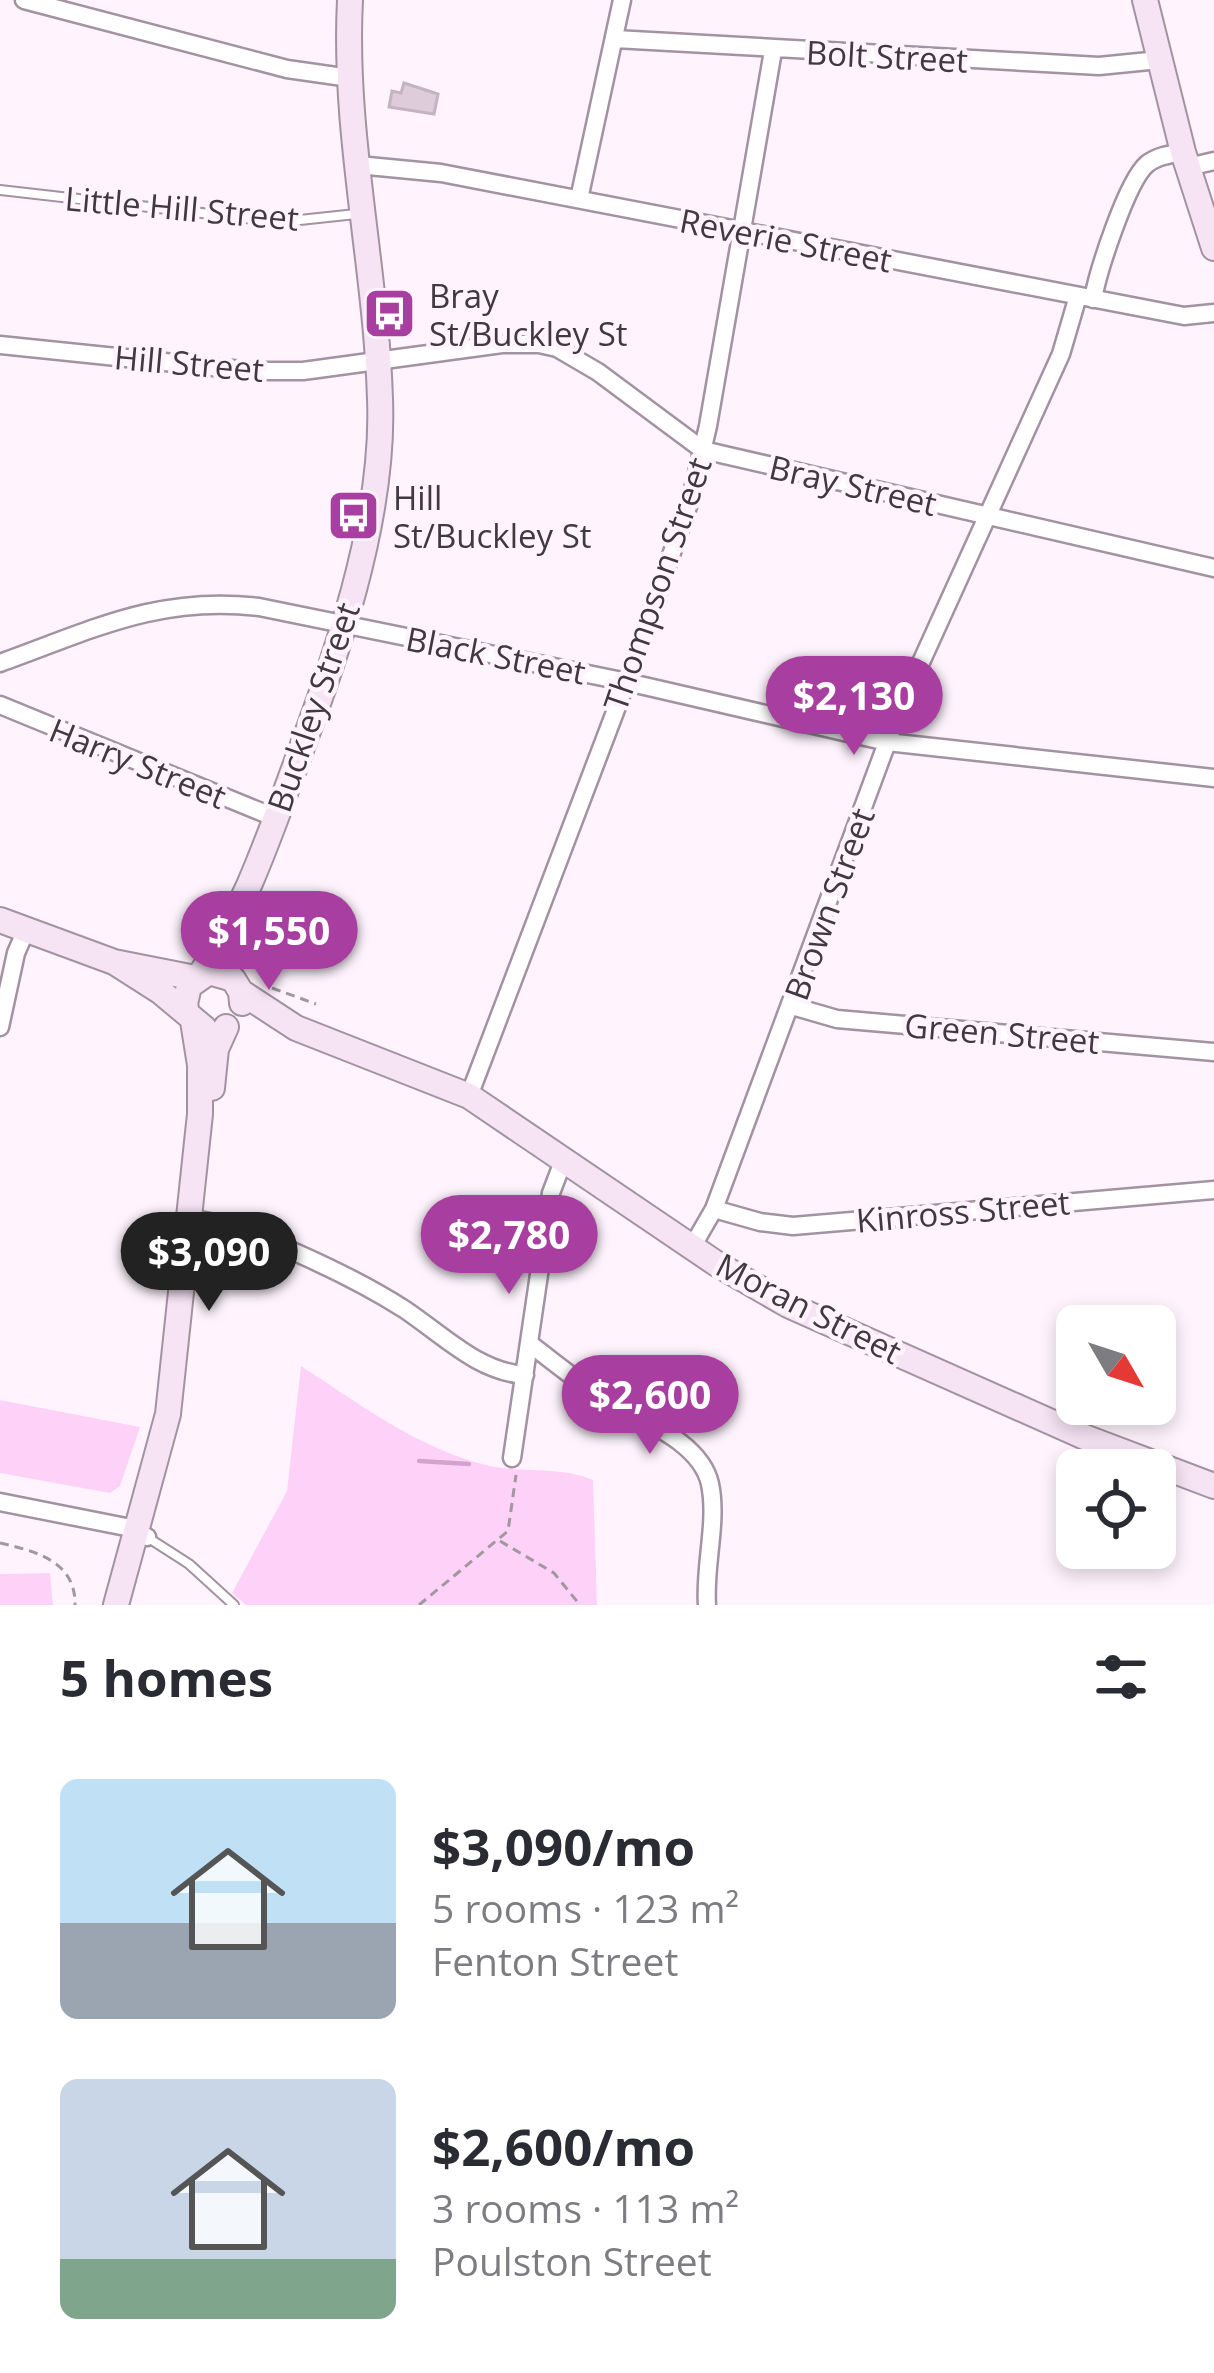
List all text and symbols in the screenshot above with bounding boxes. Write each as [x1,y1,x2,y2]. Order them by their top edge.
street label: Bolt Street [805,29,969,83]
street label: Little Hill Street [63,175,301,241]
street label: Reverie Street [676,197,896,283]
place label: Bray St/Buckley St [429,273,627,356]
bus stop icon: Bray St/Buckley St [362,286,418,342]
street label: Hill Street [112,334,266,392]
street label: Bray Street [765,444,941,526]
street label: Thompson Street [592,451,722,717]
place label: Hill St/Buckley St [393,475,591,558]
bus stop icon: Hill St/Buckley St [326,488,382,544]
street label: Buckley Street [256,596,370,818]
street label: Black Street [402,616,590,694]
pin: $2,130 [756,656,952,758]
text: $2,130 [793,668,915,721]
street label: Harry Street [43,707,233,819]
street label: Brown Street [773,802,885,1006]
pin: $1,550 [171,891,367,993]
text: $1,550 [208,903,330,956]
street label: Green Street [903,1002,1101,1064]
street label: Kinross Street [854,1179,1072,1243]
pin: $2,780 [411,1195,607,1297]
text: $2,780 [448,1207,570,1260]
pin: $3,090 [111,1212,307,1314]
text: $3,090 [148,1224,270,1277]
street label: Moran Street [709,1242,909,1374]
north arrow [1056,1305,1176,1425]
map controls [1056,1305,1176,1569]
pin: $2,600 [552,1355,748,1457]
text: $2,600 [589,1367,711,1420]
button: locate [1056,1449,1176,1569]
text: 5 homes [60,1642,273,1712]
icon: filters [1088,1644,1154,1710]
text: $3,090/mo [432,1811,695,1881]
icon: home [156,1827,300,1971]
text: 5 rooms · 123 m² [432,1881,739,1934]
text: Fenton Street [432,1934,678,1987]
text: $2,600/mo [432,2111,695,2181]
icon: home [156,2127,300,2271]
text: 3 rooms · 113 m² [432,2181,739,2234]
text: Poulston Street [432,2234,712,2287]

